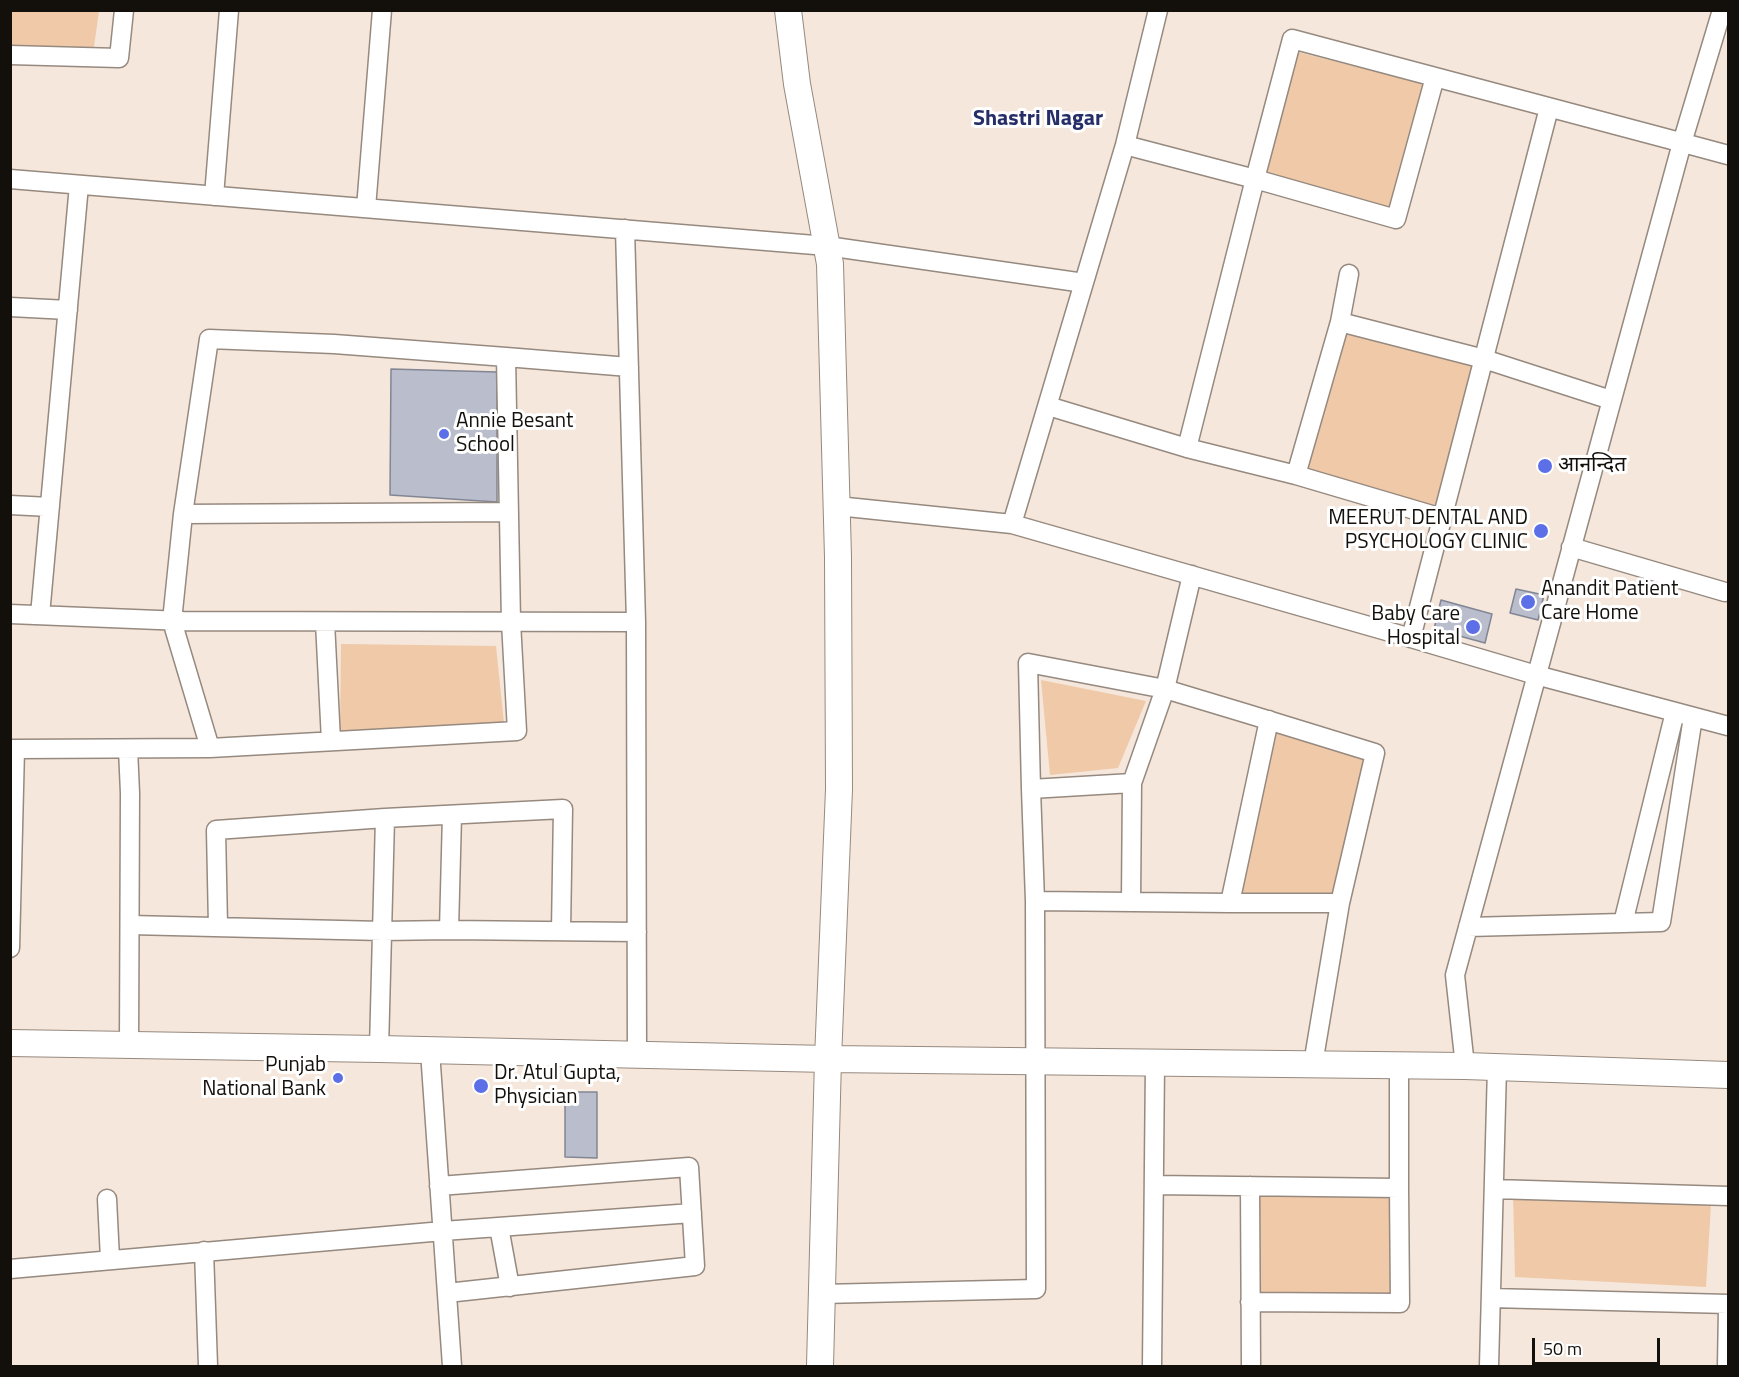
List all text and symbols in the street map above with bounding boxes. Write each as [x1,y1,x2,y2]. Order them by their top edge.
district label: Shastri Nagar [973,107,1103,133]
place label: Annie Besant School [456,409,573,459]
marker: Annie Besant School [437,427,451,441]
place label: आनन्दित [1558,453,1626,479]
marker: आनन्दित [1536,457,1554,475]
place label: MEERUT DENTAL AND PSYCHOLOGY CLINIC [1328,506,1528,556]
marker: MEERUT DENTAL AND PSYCHOLOGY CLINIC [1532,522,1550,540]
place label: Anandit Patient Care Home [1541,577,1678,627]
marker: Anandit Patient Care Home [1519,593,1537,611]
place label: Baby Care Hospital [1371,602,1460,652]
marker: Baby Care Hospital [1464,618,1482,636]
place label: Punjab National Bank [202,1053,326,1103]
place label: Dr. Atul Gupta, Physician [494,1061,621,1111]
marker: Punjab National Bank [331,1071,345,1085]
marker: Dr. Atul Gupta, Physician [472,1077,490,1095]
scale bar [1535,1326,1662,1364]
text: 50 m [1543,1335,1582,1362]

